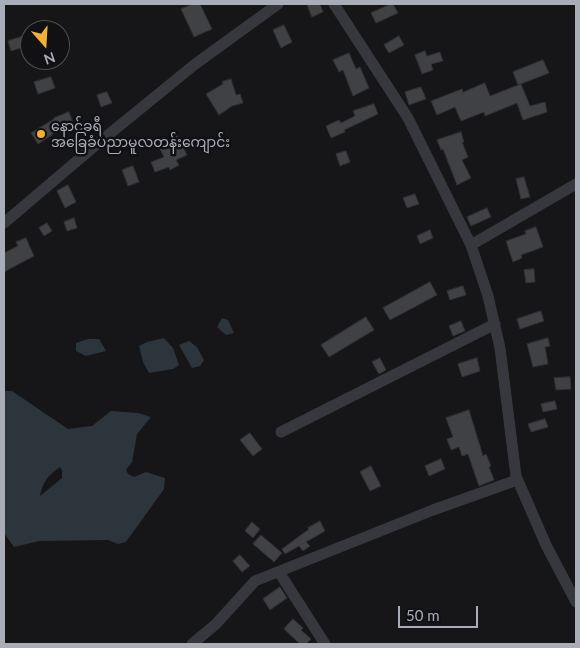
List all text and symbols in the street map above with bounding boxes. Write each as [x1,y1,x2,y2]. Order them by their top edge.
north arrow [20,20,70,70]
text: N [42,49,58,69]
place label: နောင်ခရီ အခြေခံပညာမူလတန်းကျောင်း [51,118,230,150]
marker: နောင်ခရီ အခြေခံပညာမူလတန်းကျောင်း [35,128,47,140]
scale bar [400,596,480,628]
text: 50 m [406,606,440,624]

